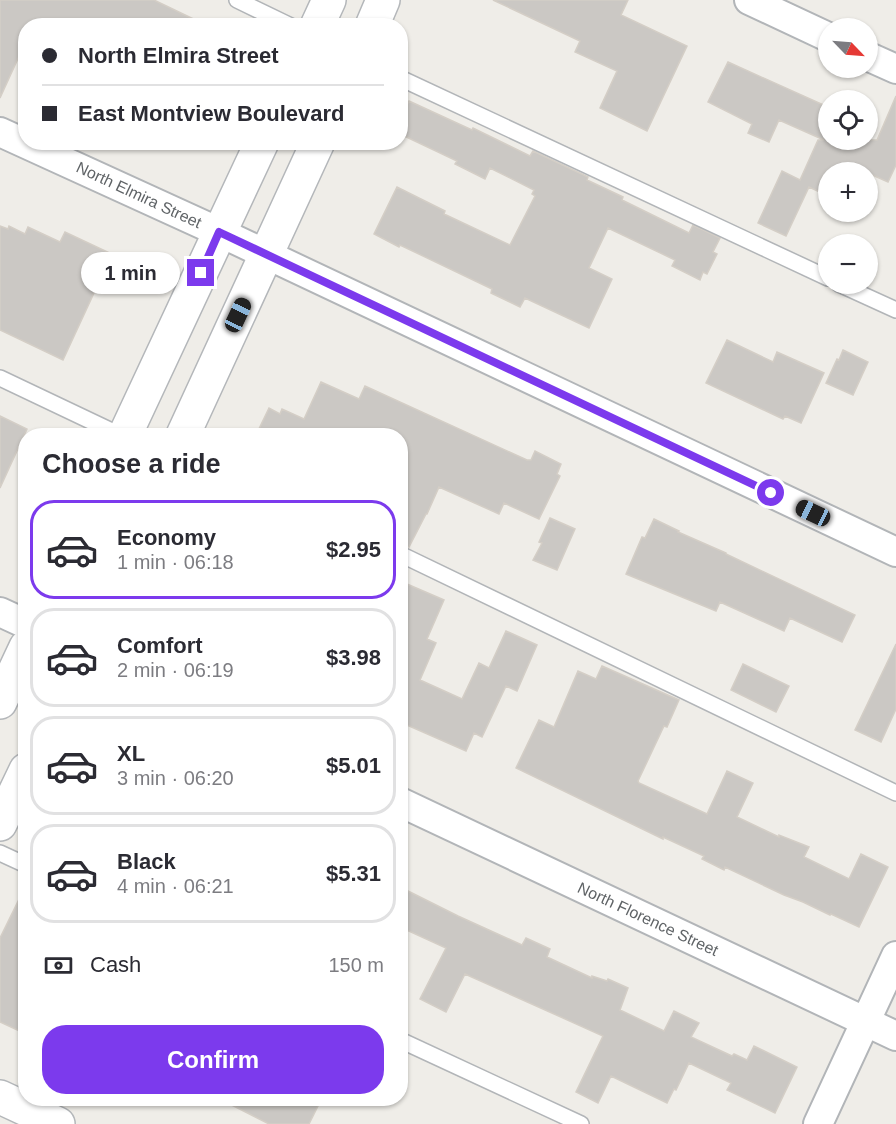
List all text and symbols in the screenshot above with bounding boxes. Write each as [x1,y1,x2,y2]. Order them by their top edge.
north arrow [818,18,878,78]
map controls [818,18,878,294]
text: North Elmira Street [78,43,279,68]
button: locate [818,90,878,150]
text: East Montview Boulevard [78,101,345,126]
street label: North Elmira Street [74,159,205,232]
button: + [818,162,878,222]
button: − [818,234,878,294]
callout: 1 min [81,252,180,294]
route end [187,259,214,286]
text: 1 min [104,262,157,284]
car [222,295,254,335]
text: Choose a ride [42,449,221,479]
route start [757,479,784,506]
car [793,497,833,529]
icon: car [45,523,99,577]
text: Economy [117,525,216,550]
text: $2.95 [326,537,381,562]
text: 1 min · 06:18 [117,551,234,573]
icon: car [45,631,99,685]
text: Comfort [117,633,203,658]
text: $3.98 [326,645,381,670]
text: 2 min · 06:19 [117,659,234,681]
icon: car [45,739,99,793]
text: XL [117,741,145,766]
text: $5.01 [326,753,381,778]
text: 3 min · 06:20 [117,767,234,789]
icon: car [45,847,99,901]
text: Black [117,849,176,874]
text: $5.31 [326,861,381,886]
text: 4 min · 06:21 [117,875,234,897]
street label: North Florence Street [575,879,721,959]
icon: cash [42,949,75,982]
text: Cash [90,952,141,977]
text: 150 m [328,954,384,976]
button: Confirm [42,1025,384,1094]

